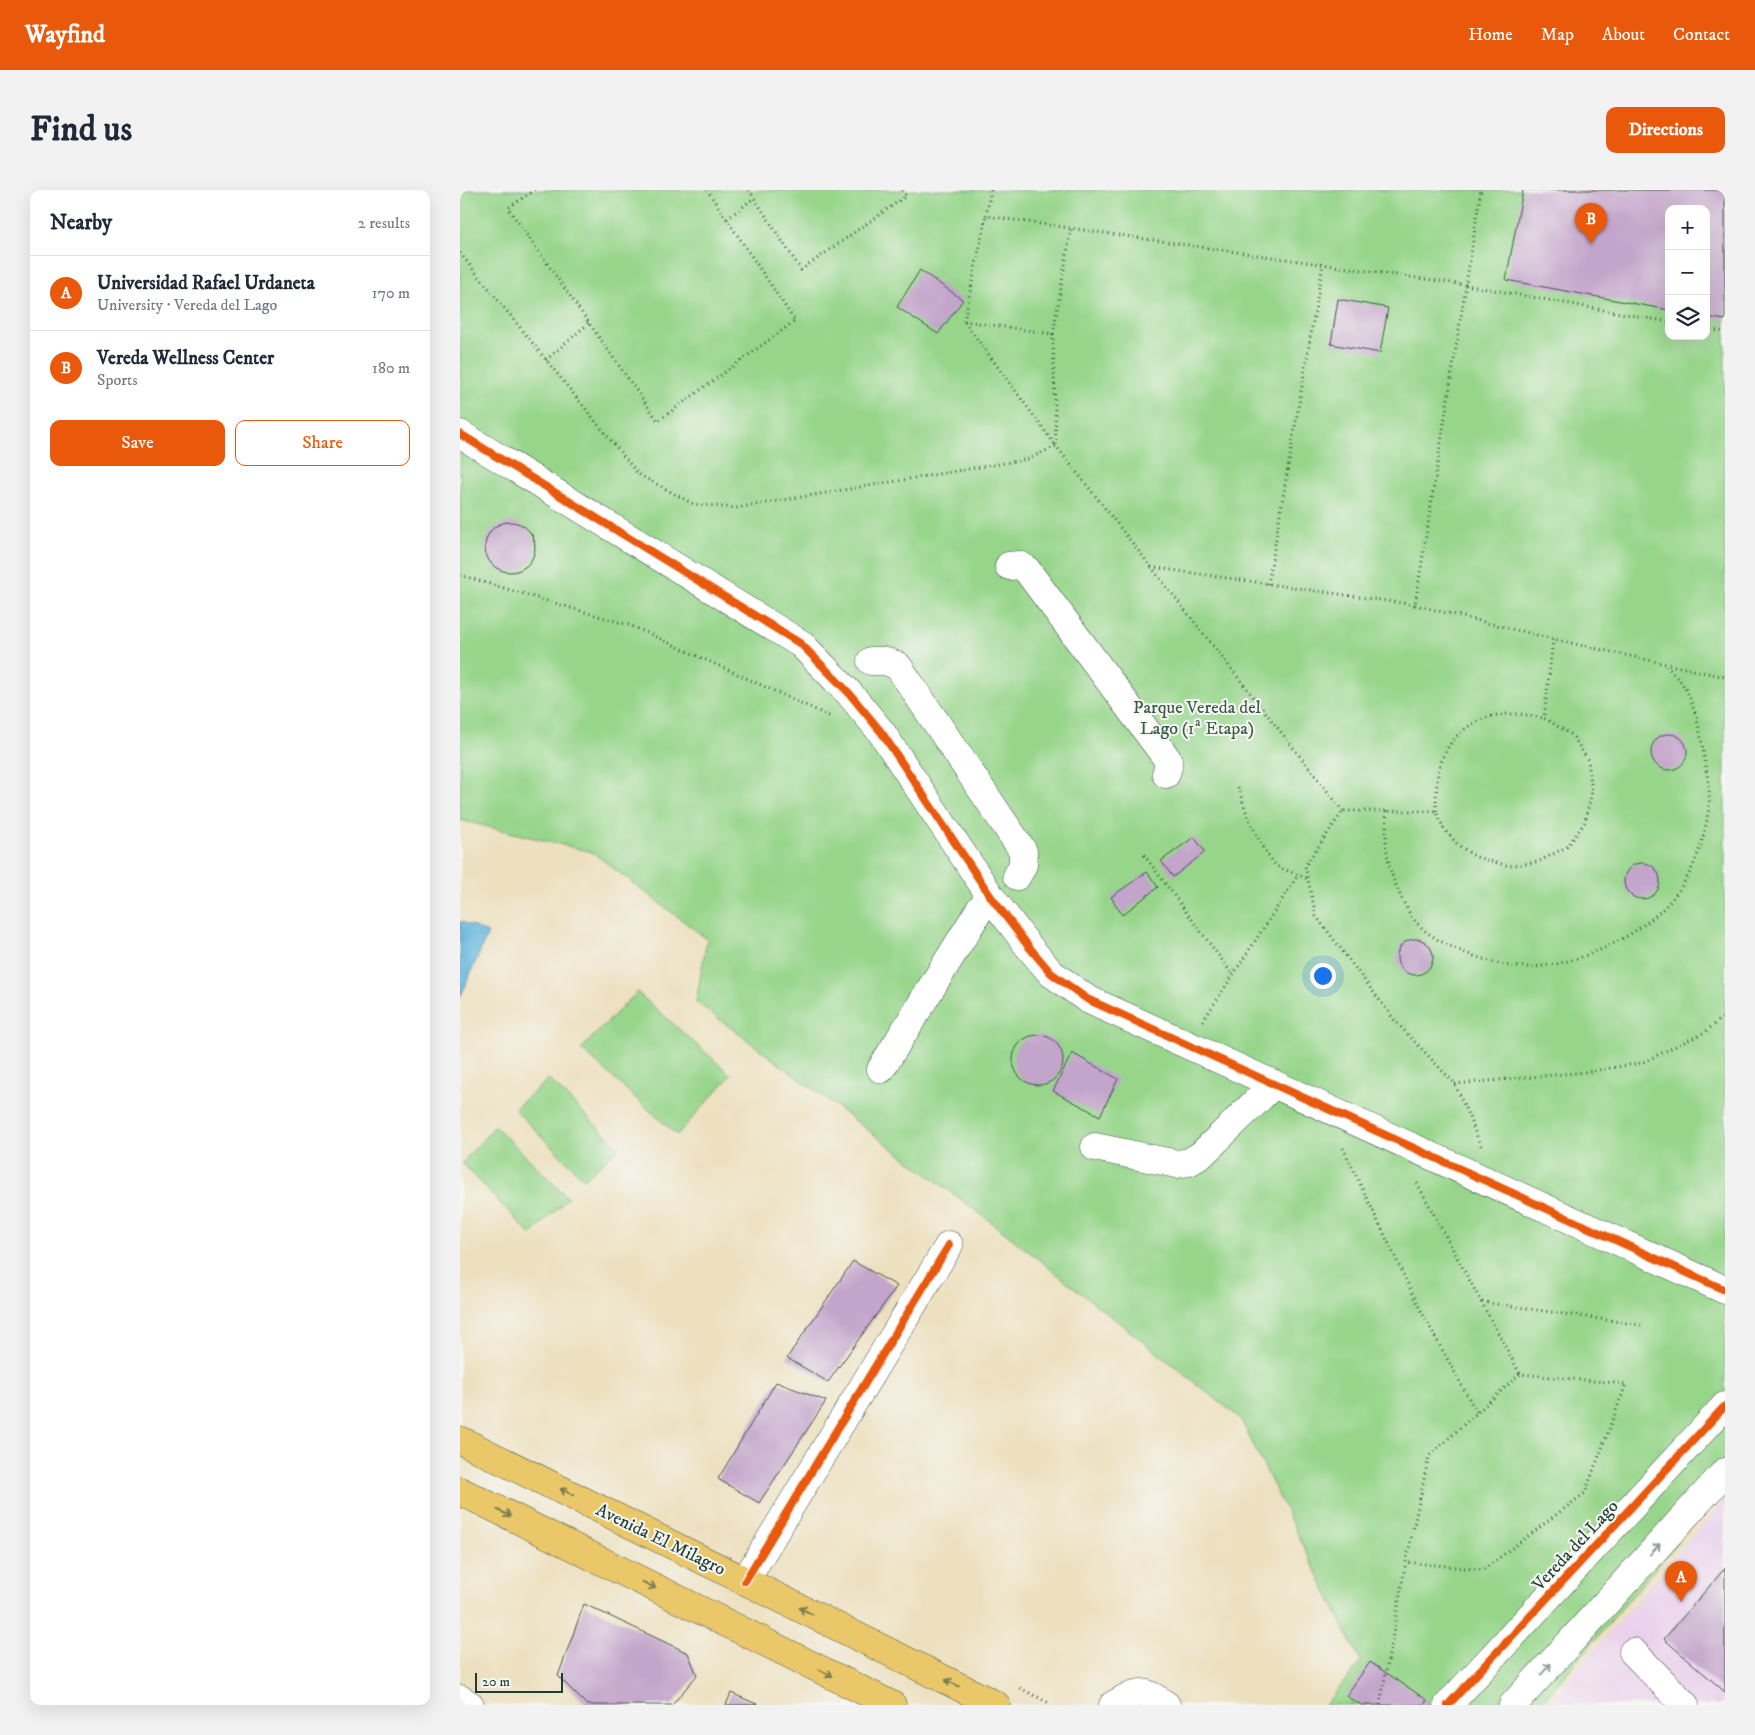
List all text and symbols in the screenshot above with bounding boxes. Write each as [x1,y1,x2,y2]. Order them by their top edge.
text: Wayfind [25,20,105,50]
text: Home [1468,24,1513,46]
text: Map [1541,24,1574,46]
text: About [1602,24,1645,46]
text: Contact [1673,24,1730,46]
button: Directions [1606,107,1725,153]
text: Find us [30,108,132,152]
pin: B [1575,203,1607,244]
map controls [1665,205,1710,340]
button: + [1665,205,1710,250]
text: Nearby [50,210,112,236]
text: 2 results [358,213,410,233]
button: − [1665,250,1710,295]
text: Universidad Rafael Urdaneta [97,272,315,295]
text: A [61,283,71,303]
text: 170 m [372,283,410,303]
text: University · Vereda del Lago [97,295,277,315]
button: layers [1665,295,1710,340]
text: Vereda Wellness Center [97,347,274,370]
text: B [61,358,71,378]
text: 180 m [372,358,410,378]
text: Sports [97,370,138,390]
button: Save [50,420,225,466]
button: Share [235,420,410,466]
park label: Parque Vereda del Lago (1ª Etapa) [1133,697,1262,740]
your location [1310,963,1336,989]
one-way arrow [559,1487,574,1497]
street label: Vereda del Lago [1527,1495,1624,1596]
street label: Avenida El Milagro [592,1499,729,1581]
one-way arrow [496,1509,511,1518]
one-way arrow [1649,1542,1661,1555]
pin: A [1665,1561,1697,1602]
one-way arrow [641,1581,656,1590]
one-way arrow [799,1606,814,1615]
one-way arrow [1540,1662,1552,1675]
one-way arrow [818,1668,833,1678]
scale bar [475,1670,562,1693]
text: 20 m [482,1673,510,1691]
one-way arrow [945,1678,960,1687]

